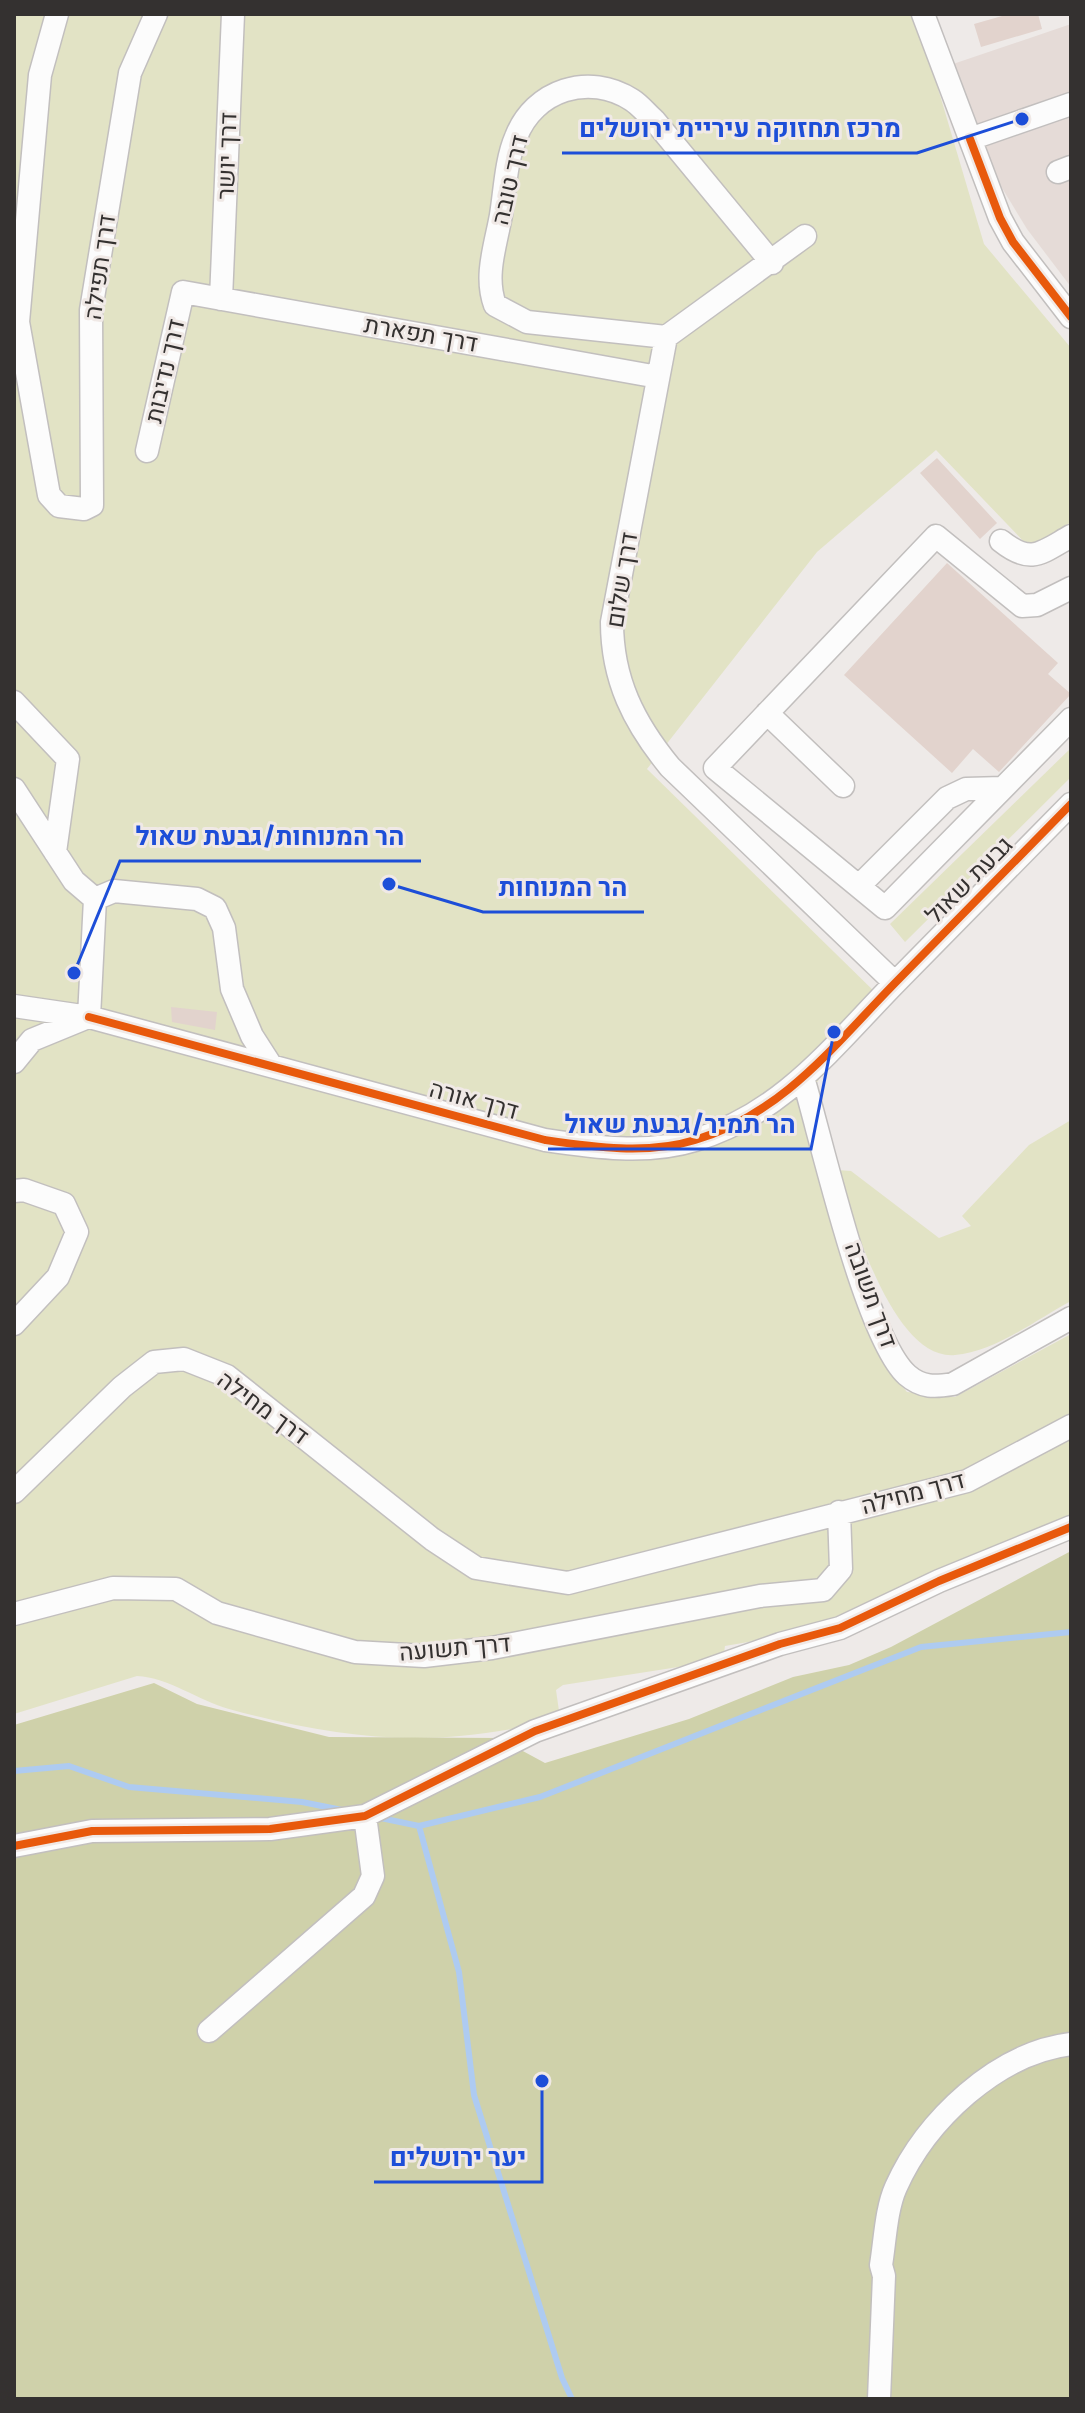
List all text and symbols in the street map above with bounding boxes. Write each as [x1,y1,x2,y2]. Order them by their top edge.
callout: מרכז תחזוקה עיריית ירושלים [562,103,917,153]
street label: דרך יושר [211,112,243,200]
text: מרכז תחזוקה עיריית ירושלים [579,113,901,144]
street label: דרך טובה [486,132,534,228]
street label: דרך תפילה [79,212,121,322]
street label: דרך תפארת [362,310,480,358]
street label: דרך נדיבות [139,316,191,426]
street label: דרך שלום [601,530,643,630]
callout: הר המנוחות/גבעת שאול [120,811,421,861]
text: הר המנוחות/גבעת שאול [136,821,404,852]
street label: גבעת שאול [920,831,1018,929]
callout: הר המנוחות [483,862,644,912]
text: הר המנוחות [499,872,627,903]
street label: דרך אורה [426,1075,522,1125]
callout: הר תמיר/גבעת שאול [548,1099,811,1149]
text: הר תמיר/גבעת שאול [564,1109,796,1140]
street label: דרך תשובה [839,1238,903,1352]
street label: דרך מחילה [212,1366,314,1450]
street label: דרך מחילה [858,1466,968,1520]
street label: דרך תשועה [398,1629,512,1667]
callout: יער ירושלים [374,2132,542,2182]
text: יער ירושלים [390,2142,526,2173]

